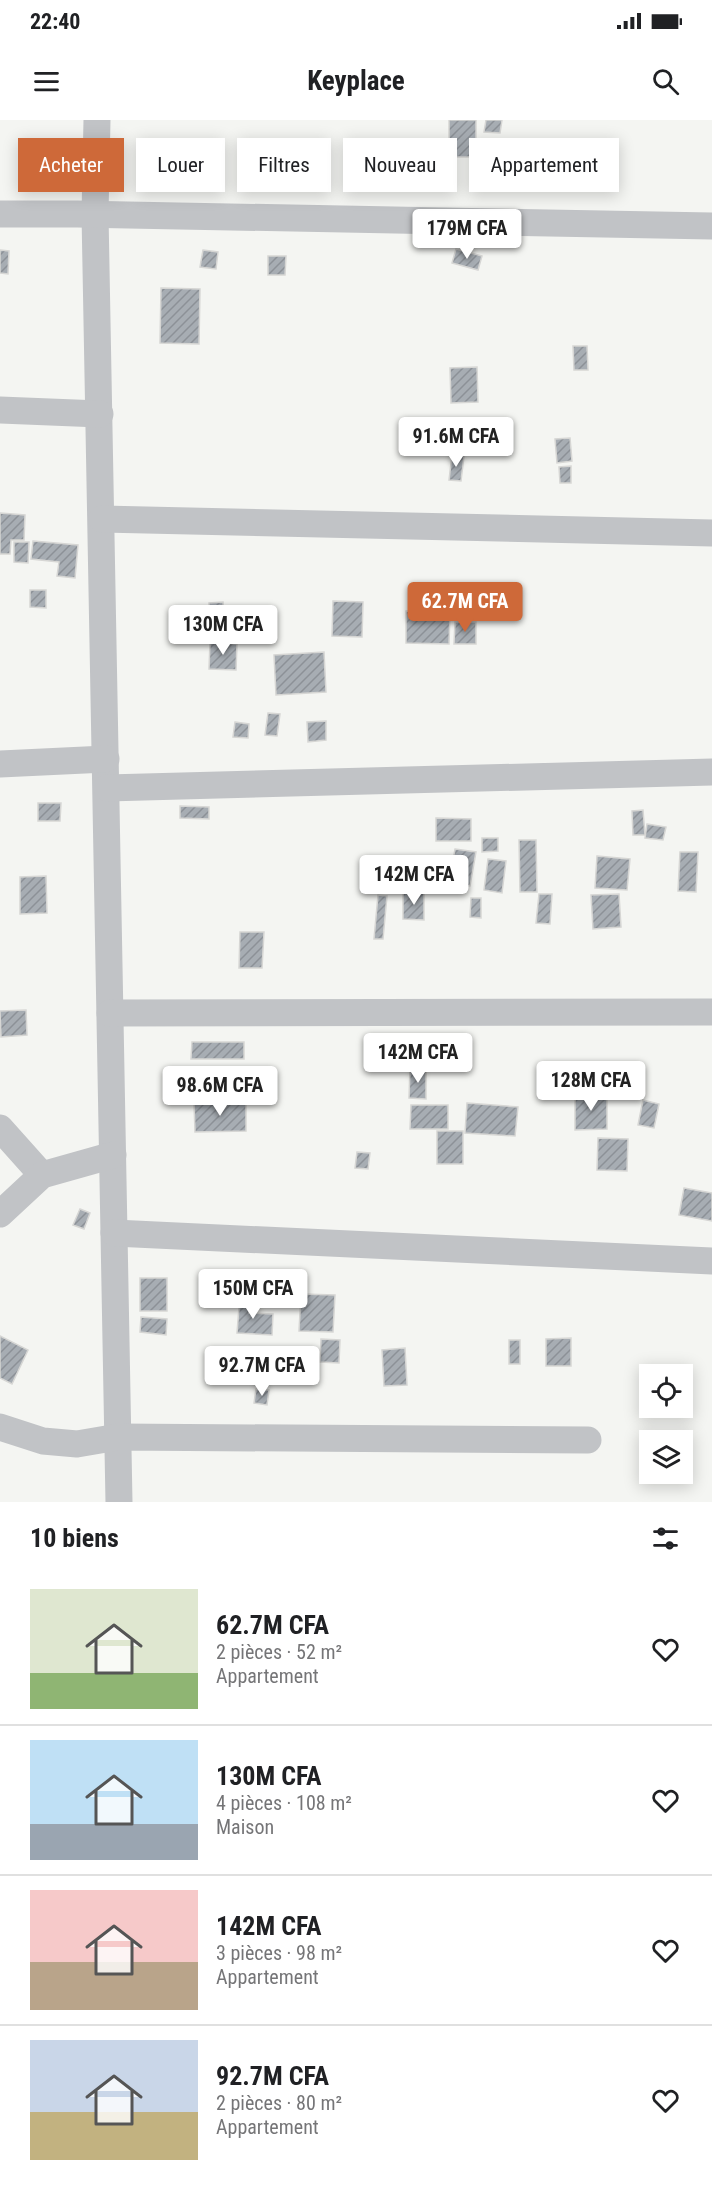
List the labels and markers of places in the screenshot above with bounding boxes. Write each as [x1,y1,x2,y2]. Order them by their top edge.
pin: 179M CFA [405,209,529,260]
pin: 91.6M CFA [387,417,525,468]
pin: 62.7M CFA [396,582,534,633]
pin: 130M CFA [161,605,285,656]
pin: 142M CFA [352,855,476,906]
pin: 142M CFA [356,1033,480,1084]
pin: 128M CFA [529,1061,653,1112]
pin: 98.6M CFA [151,1066,289,1117]
pin: 150M CFA [191,1269,315,1320]
pin: 92.7M CFA [193,1346,331,1397]

